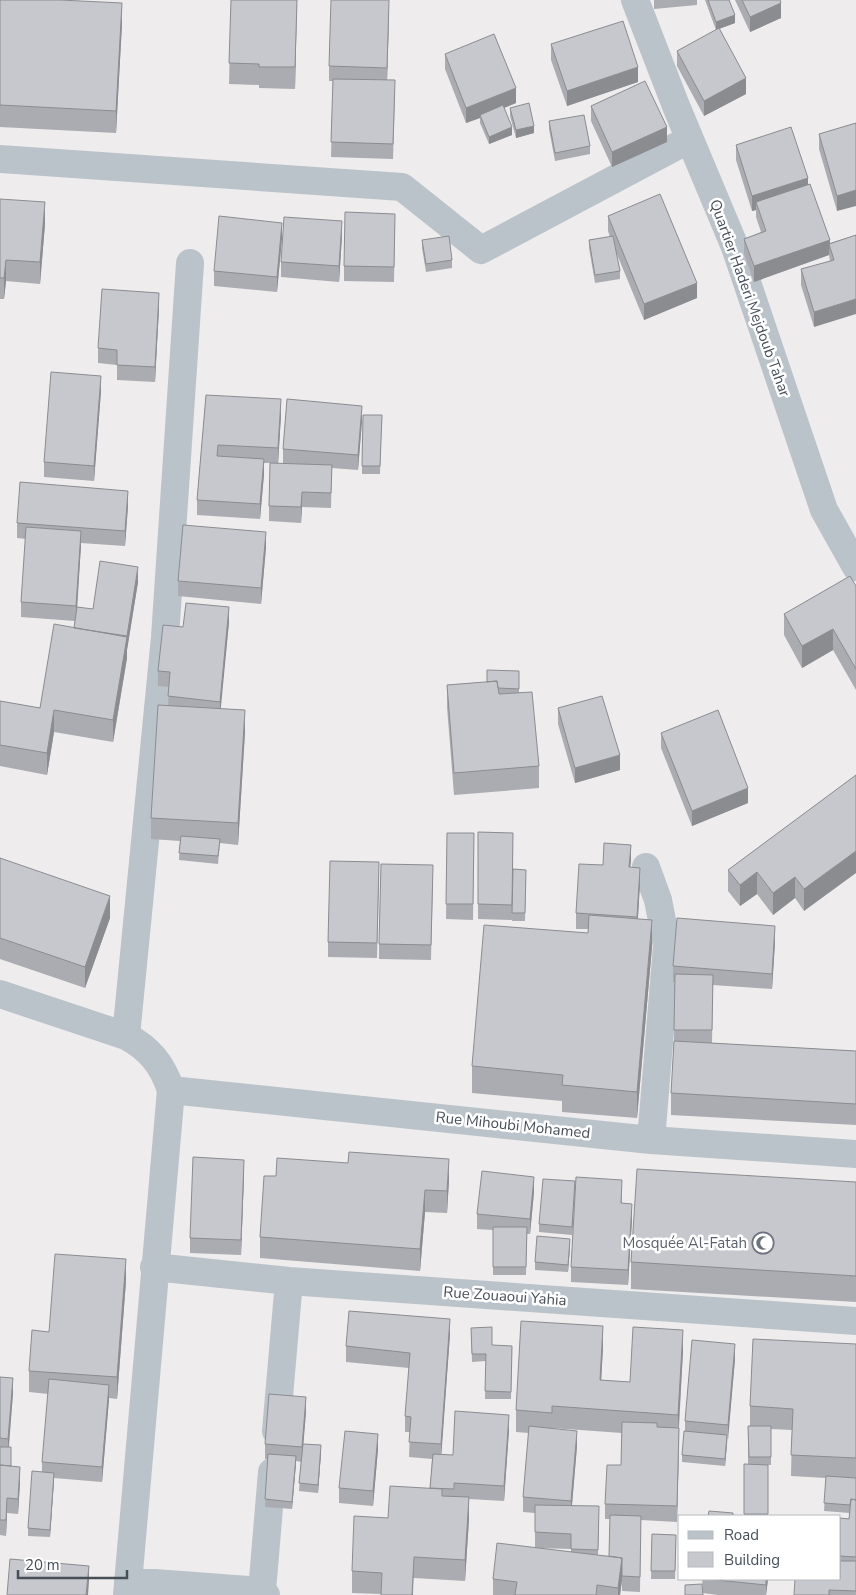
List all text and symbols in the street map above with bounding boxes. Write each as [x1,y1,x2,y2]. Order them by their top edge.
street label: Quartier Haderi Mejdoub Tahar [705,197,795,400]
street label: Rue Mihoubi Mohamed [435,1107,591,1143]
mosque icon: Mosquée Al-Fatah [751,1231,775,1255]
place label: Mosquée Al-Fatah [622,1233,747,1253]
street label: Rue Zouaoui Yahia [443,1282,567,1310]
legend [678,1515,841,1580]
text: Road [724,1525,759,1545]
scale bar [18,1548,126,1580]
text: Building [724,1550,780,1570]
text: 20 m [25,1555,60,1575]

